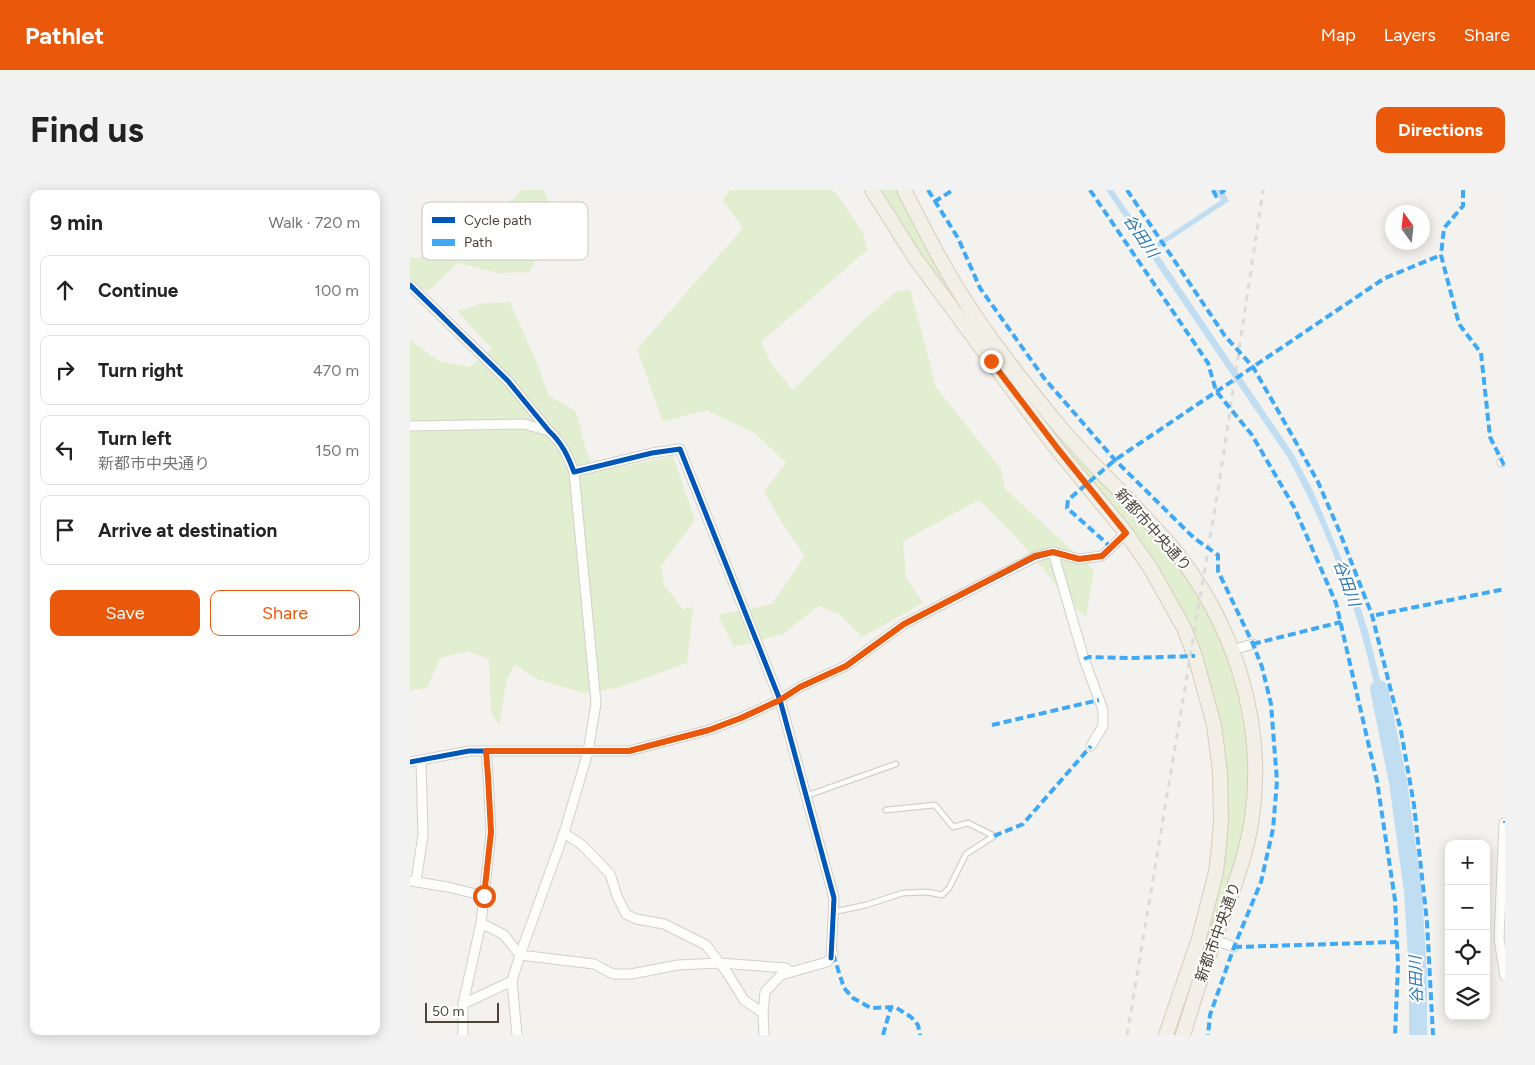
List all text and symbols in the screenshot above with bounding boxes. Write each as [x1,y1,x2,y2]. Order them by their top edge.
text: Pathlet [25,21,104,50]
text: Map [1321,24,1356,46]
text: Layers [1384,24,1436,46]
text: Share [1464,24,1510,46]
button: Directions [1376,107,1505,153]
text: Find us [30,109,144,151]
legend [422,202,588,260]
north arrow [1385,205,1430,250]
text: 9 min [50,210,103,235]
water label: 谷田川 [1120,211,1163,263]
text: Cycle path [464,212,532,229]
text: Walk · 720 m [269,213,360,232]
text: Path [464,234,492,251]
icon: ahead [51,276,79,304]
text: Continue [98,279,178,302]
text: 100 m [314,281,359,300]
route end [980,350,1003,373]
icon: right [51,356,79,384]
text: Turn right [98,359,184,382]
text: 470 m [313,361,359,380]
text: Turn left [98,427,172,450]
icon: left [51,436,79,464]
text: 150 m [315,441,359,460]
text: 新都市中央通り [98,454,210,473]
street label: 新都市中央通り [1111,485,1195,575]
icon: arrive [51,516,79,544]
text: Arrive at destination [98,519,277,542]
water label: 谷田川 [1330,557,1365,611]
button: Save [50,590,200,636]
button: Share [210,590,360,636]
map controls [1445,840,1490,1020]
button: + [1445,840,1490,885]
street label: 新都市中央通り [1192,880,1244,984]
route start [473,885,496,908]
button: − [1445,885,1490,930]
button: locate [1445,930,1490,975]
water label: 谷田川 [1406,954,1426,1004]
button: layers [1445,975,1490,1020]
scale bar [425,1000,499,1023]
text: 50 m [432,1003,464,1020]

